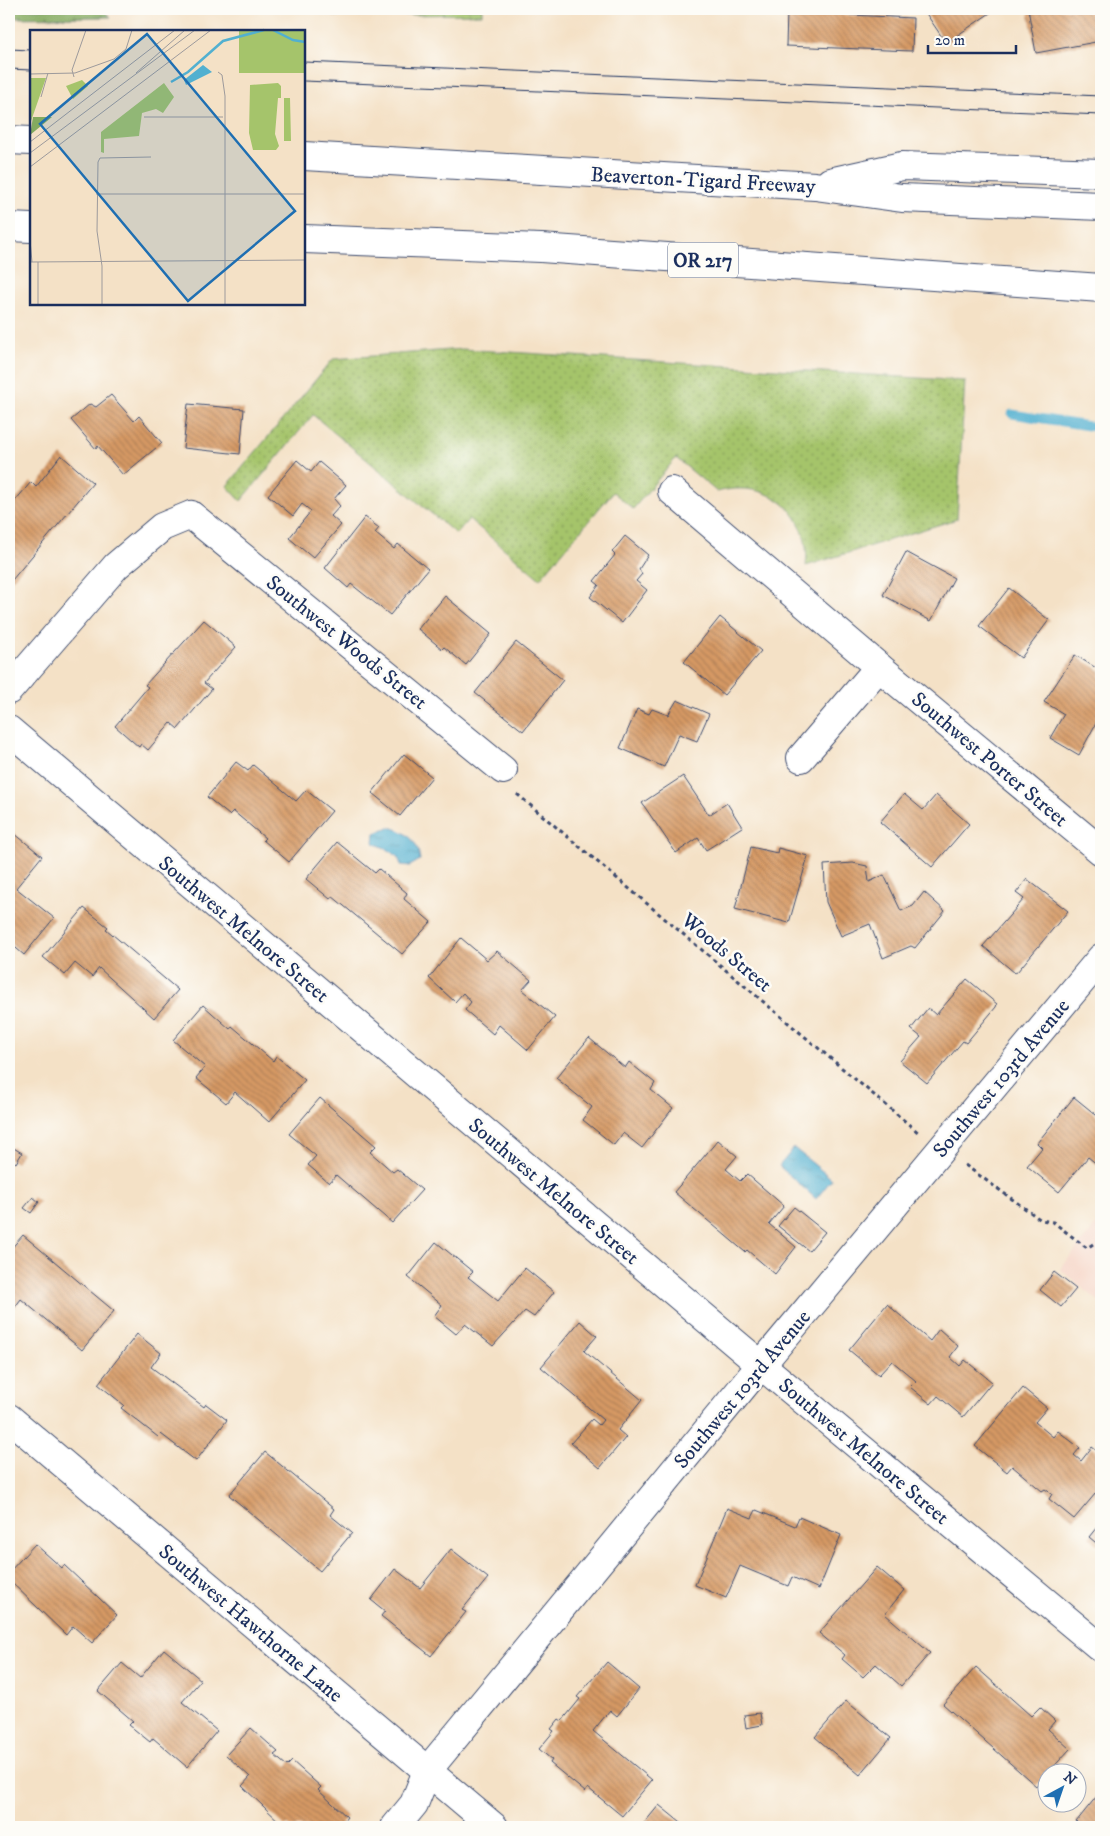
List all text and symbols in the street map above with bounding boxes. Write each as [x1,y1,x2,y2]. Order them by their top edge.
scale bar [928,22,1015,54]
inset map [30,30,305,305]
text: 20 m [935,31,965,50]
street label: Beaverton-Tigard Freeway [590,162,817,200]
road number: OR 217 [668,242,738,278]
street label: Southwest Woods Street [261,570,432,716]
street label: Southwest Porter Street [906,687,1073,833]
street label: Southwest Melnore Street [153,851,334,1009]
street label: Woods Street [675,907,777,998]
street label: Southwest 103rd Avenue [928,994,1076,1163]
street label: Southwest Melnore Street [463,1113,644,1271]
street label: Southwest 103rd Avenue [669,1305,817,1474]
street label: Southwest Melnore Street [773,1373,954,1531]
street label: Southwest Hawthorne Lane [153,1539,348,1709]
north arrow [1038,1764,1088,1814]
text: N [1060,1768,1080,1790]

